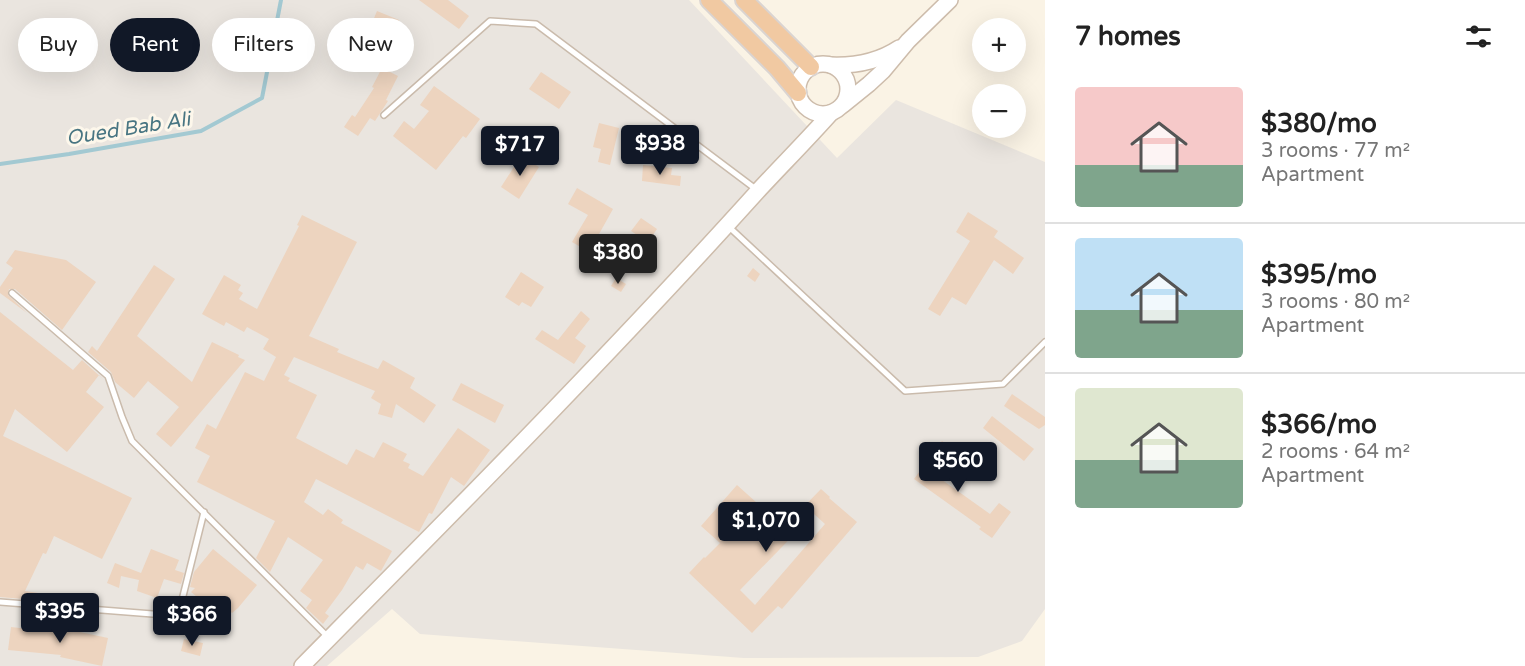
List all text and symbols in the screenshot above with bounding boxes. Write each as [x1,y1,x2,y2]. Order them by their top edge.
chip: Buy [18,18,98,72]
chip: Rent [110,18,200,72]
chip: Filters [212,18,315,72]
chip: New [327,18,414,72]
map controls [972,18,1026,138]
button: + [972,18,1026,72]
icon: filters [1462,20,1495,53]
text: 7 homes [1075,21,1181,52]
button: − [972,84,1026,138]
water label: Oued Bab Ali [65,107,195,151]
text: $380/mo [1261,108,1377,139]
icon: home [1123,111,1195,183]
pin: $938 [624,125,696,176]
pin: $717 [484,126,556,177]
text: $938 [635,132,685,156]
text: $717 [495,133,545,157]
text: 3 rooms · 77 m² [1261,139,1410,163]
text: Apartment [1261,163,1364,187]
pin: $380 [582,234,654,285]
text: $380 [593,241,643,265]
text: $395/mo [1261,259,1377,290]
icon: home [1123,262,1195,334]
text: 3 rooms · 80 m² [1261,290,1410,314]
text: Apartment [1261,314,1364,338]
text: $366/mo [1261,409,1377,440]
icon: home [1123,412,1195,484]
text: 2 rooms · 64 m² [1261,440,1410,464]
pin: $560 [922,442,994,493]
text: $560 [933,449,983,473]
text: Apartment [1261,464,1364,488]
pin: $1,070 [717,502,815,553]
text: $1,070 [732,509,800,533]
pin: $395 [24,593,96,644]
pin: $366 [156,596,228,647]
text: $395 [35,600,85,624]
text: $366 [167,603,217,627]

